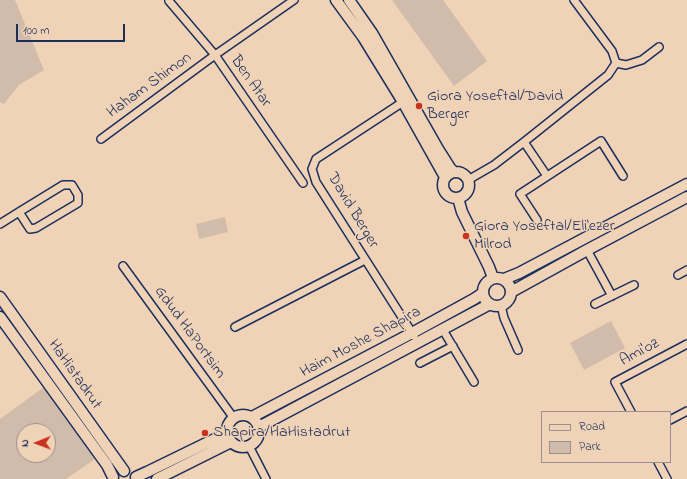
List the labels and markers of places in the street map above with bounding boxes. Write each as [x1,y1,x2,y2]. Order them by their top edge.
place label: Giora Yoseftal/David Berger [427,87,563,125]
marker: Giora Yoseftal/David Berger [414,101,424,111]
place label: Giora Yoseftal/Eli'ezer Milrod [474,217,615,255]
marker: Giora Yoseftal/Eli'ezer Milrod [461,231,471,241]
place label: Shapira/HaHistadrut [213,423,350,443]
marker: Shapira/HaHistadrut [200,428,210,438]

